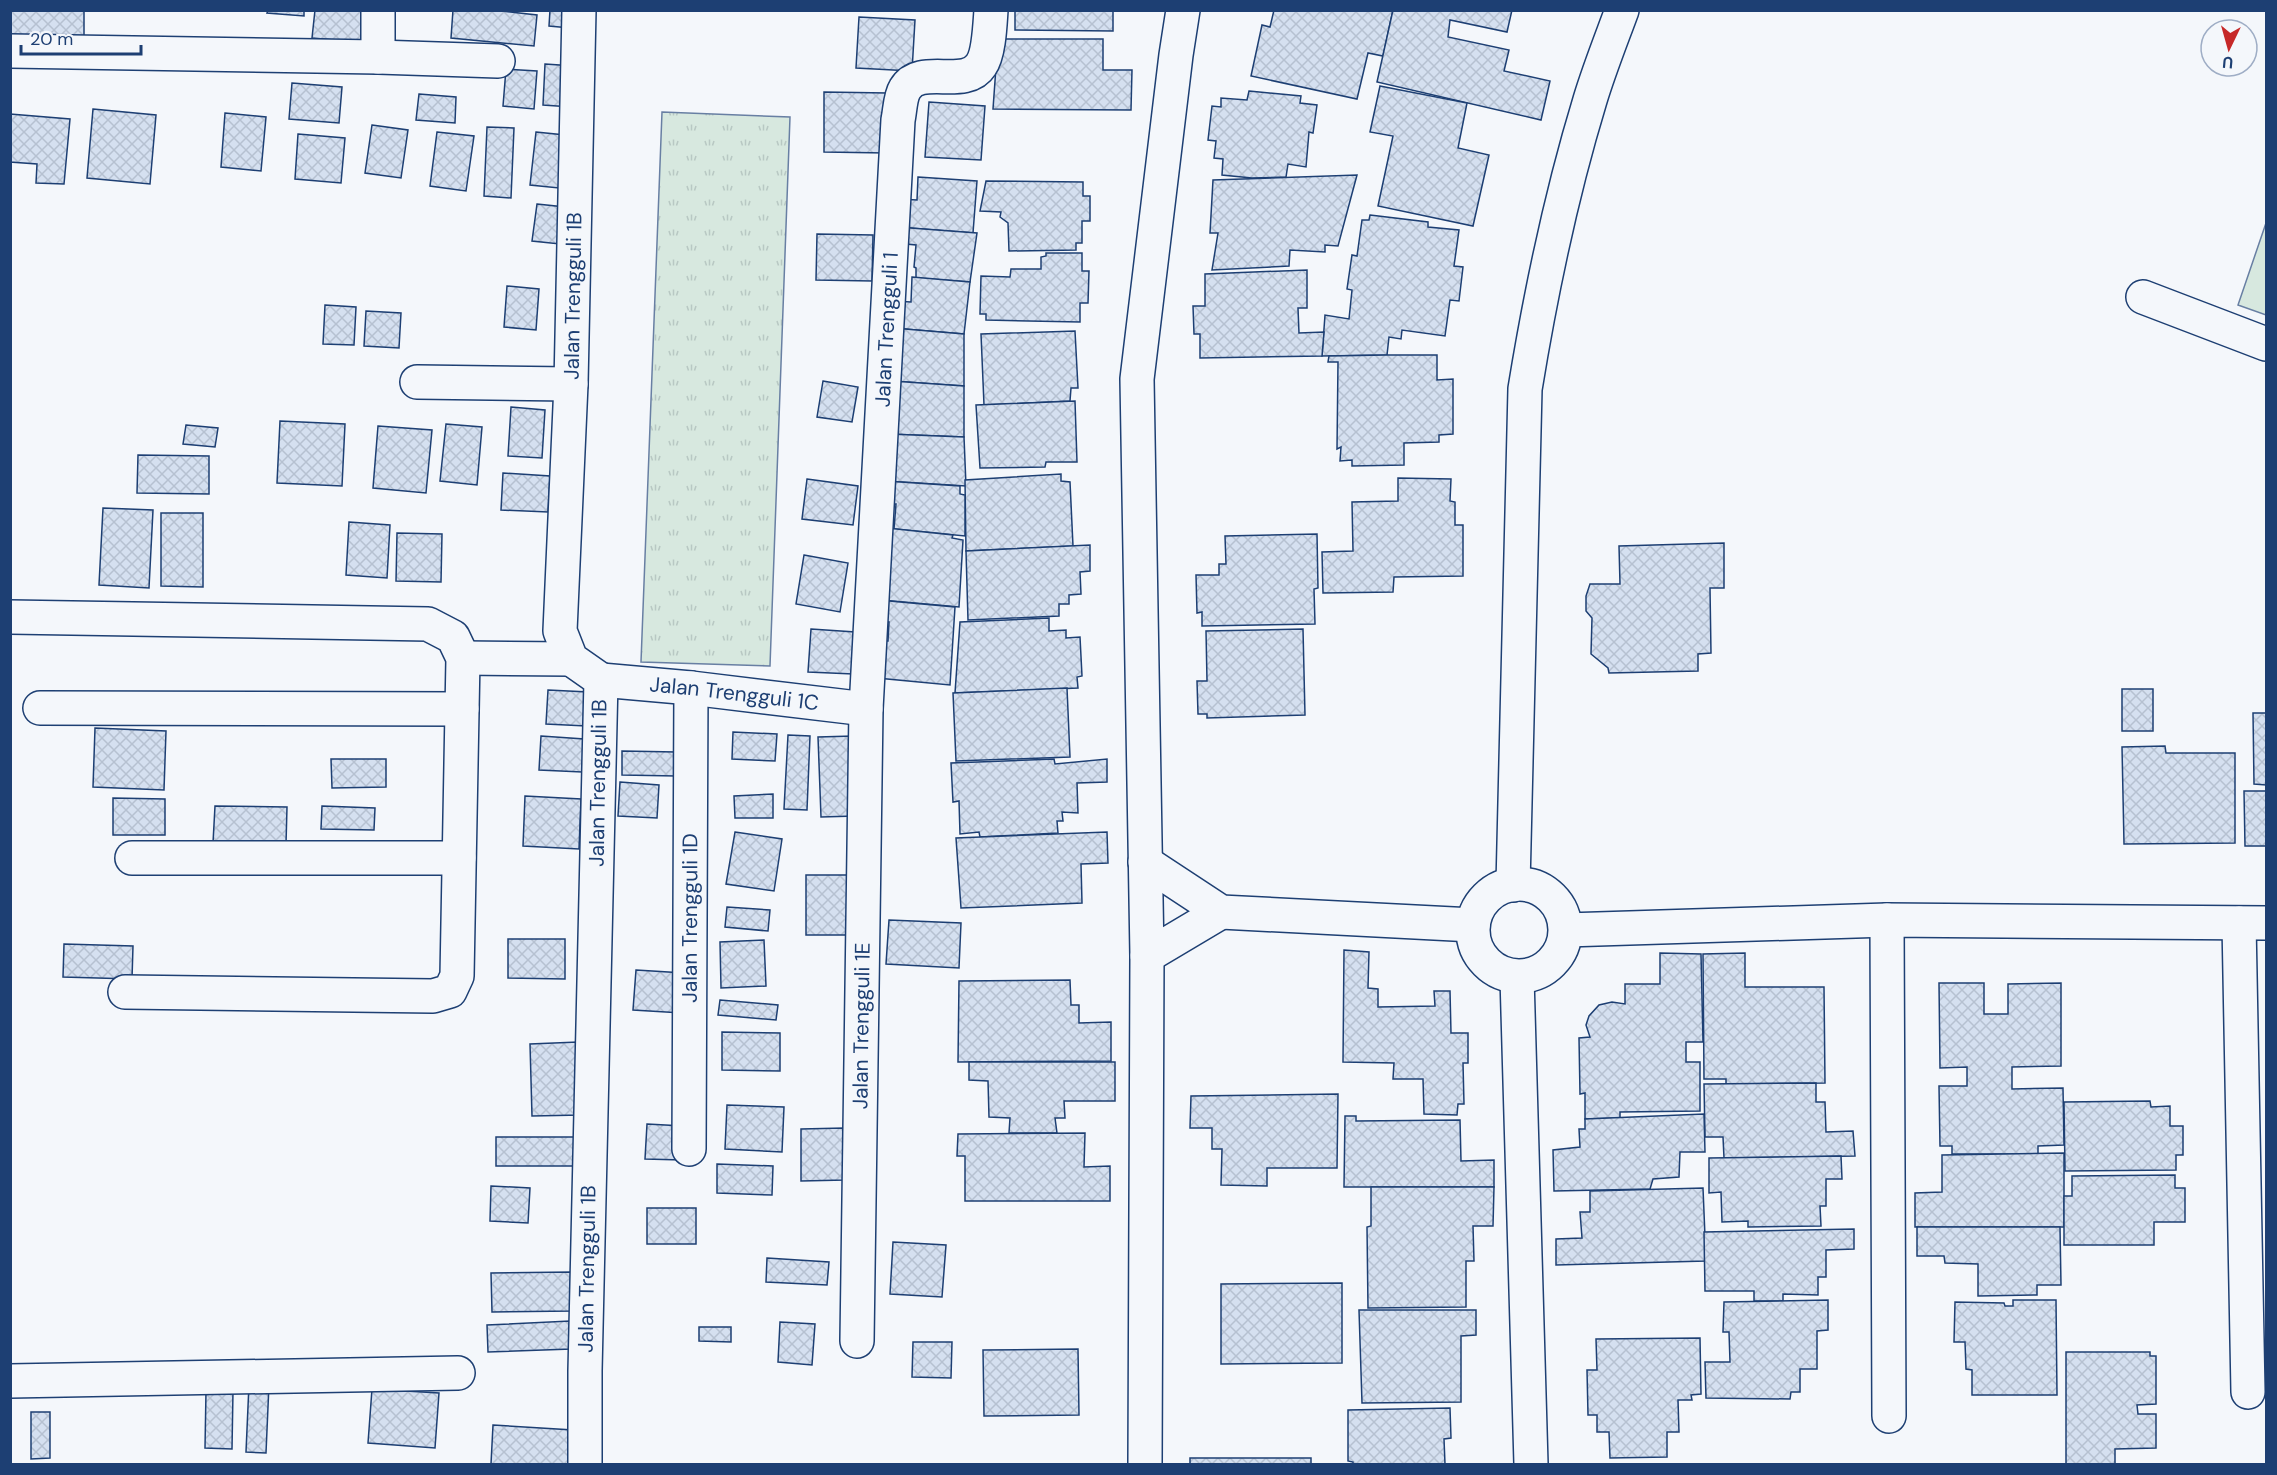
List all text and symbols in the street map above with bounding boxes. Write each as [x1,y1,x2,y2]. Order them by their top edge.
scale bar [21,18,141,56]
north arrow [2199,18,2259,78]
text: 20 m [30,27,73,51]
text: U [2221,52,2234,73]
street label: Jalan Trengguli 1B [558,212,588,380]
street label: Jalan Trengguli 1 [868,251,905,408]
street label: Jalan Trengguli 1C [648,670,820,717]
street label: Jalan Trengguli 1B [583,699,613,867]
street label: Jalan Trengguli 1D [676,833,704,1003]
street label: Jalan Trengguli 1E [846,942,877,1110]
street label: Jalan Trengguli 1B [572,1185,602,1353]

